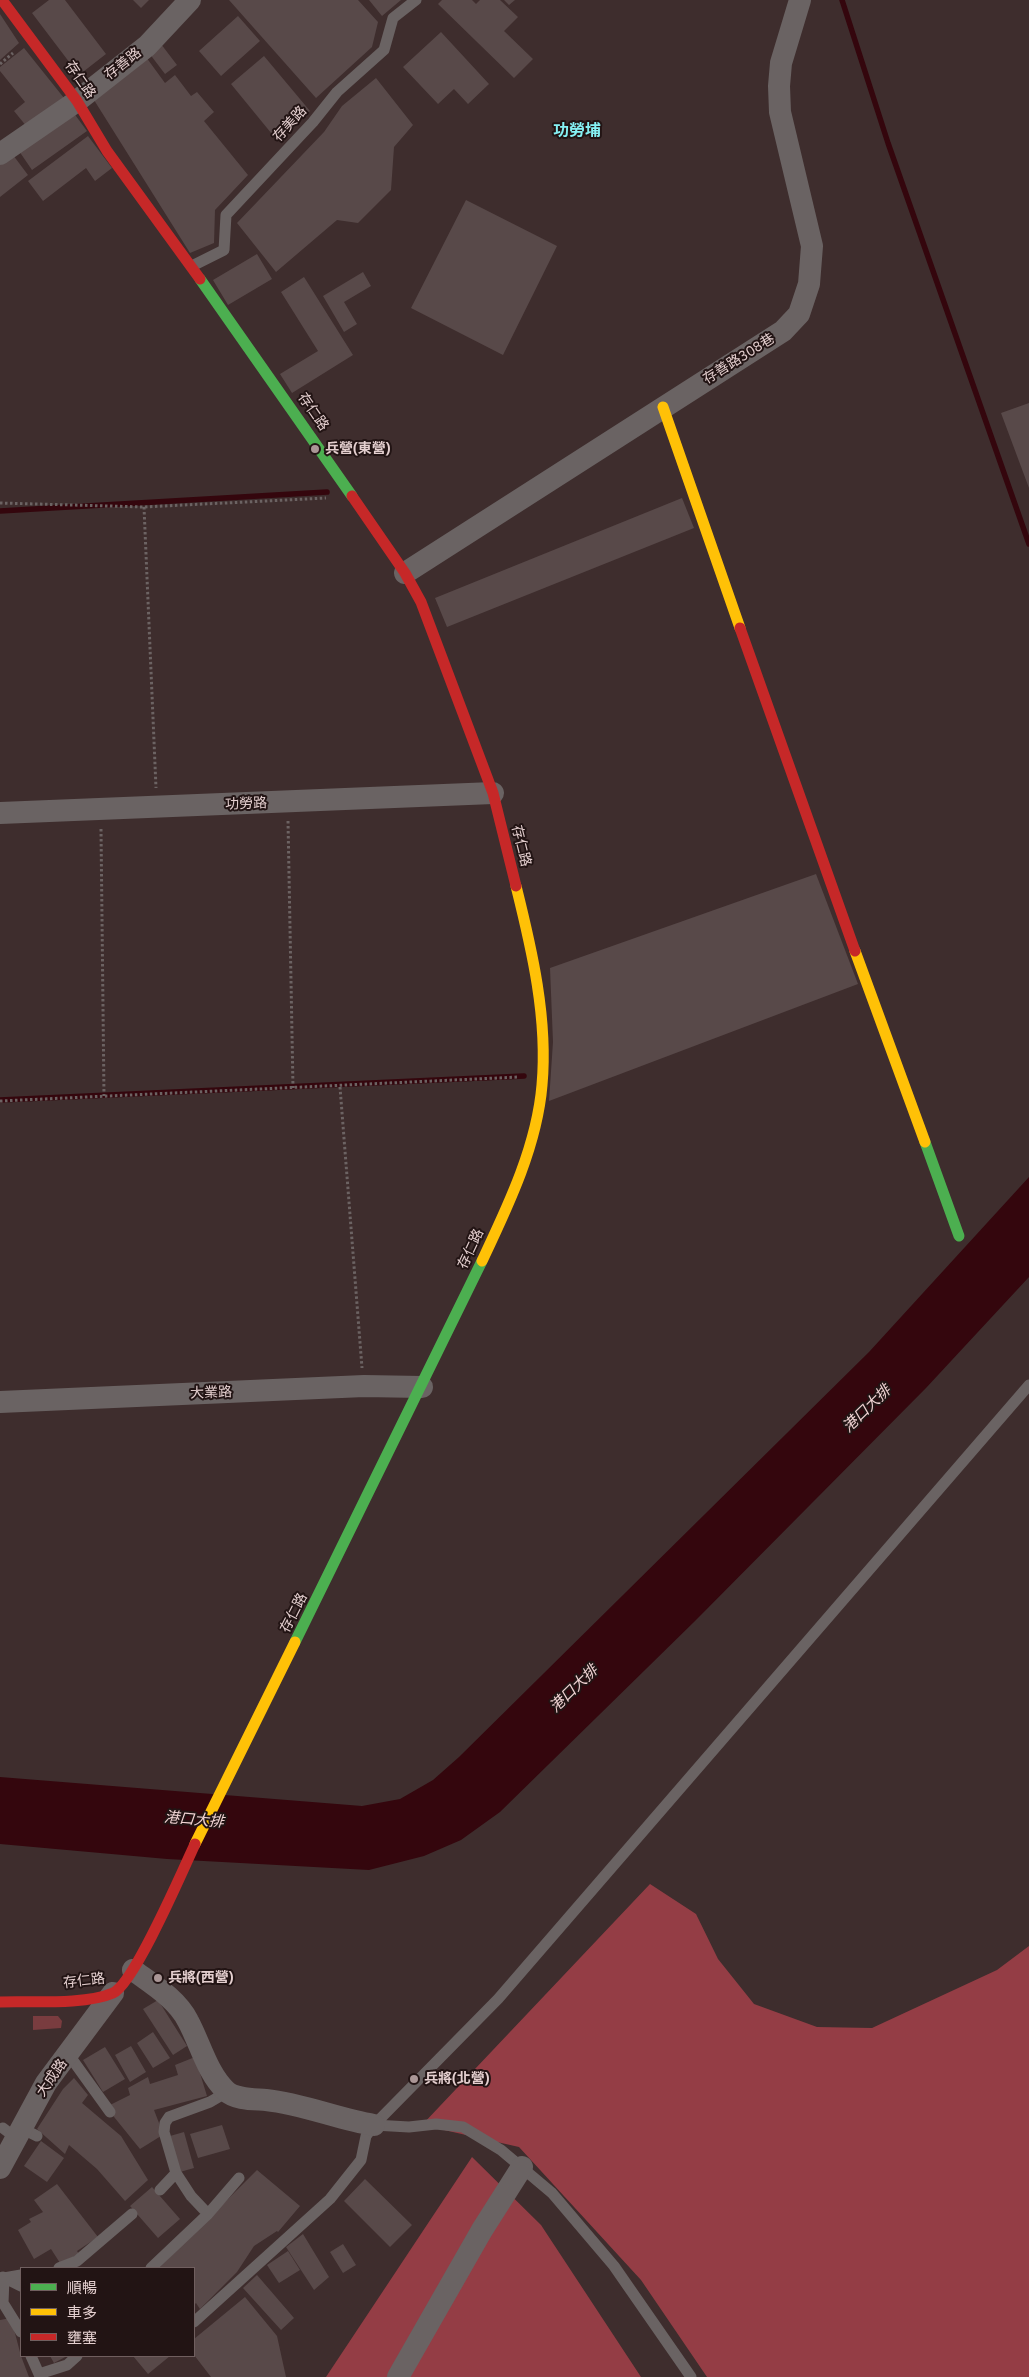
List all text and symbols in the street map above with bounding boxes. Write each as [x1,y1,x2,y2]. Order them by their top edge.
street label: 存善路 [101,44,145,84]
street label: 存仁路 [61,58,99,102]
street label: 存美路 [270,103,310,145]
district label: 功勞埔 [553,121,601,141]
street label: 存善路308巷 [700,330,778,388]
street label: 存仁路 [294,390,332,434]
place label: 兵營(東營) [325,441,390,457]
marker: 兵營(東營) [309,443,321,455]
street label: 功勞路 [225,795,267,813]
street label: 存仁路 [508,824,534,868]
street label: 存仁路 [455,1226,487,1272]
water label: 港口大排 [839,1382,895,1436]
street label: 大業路 [190,1384,232,1402]
street label: 存仁路 [277,1590,311,1636]
water label: 港口大排 [546,1662,602,1716]
water label: 港口大排 [163,1808,225,1832]
street label: 存仁路 [62,1970,106,1992]
place label: 兵將(西營) [168,1970,233,1986]
marker: 兵將(西營) [152,1972,164,1984]
street label: 大成路 [33,2056,71,2100]
place label: 兵將(北營) [424,2071,489,2087]
marker: 兵將(北營) [408,2073,420,2085]
legend [20,2267,195,2357]
text: 順暢 [67,2278,97,2297]
text: 車多 [67,2303,97,2322]
text: 壅塞 [67,2328,97,2347]

